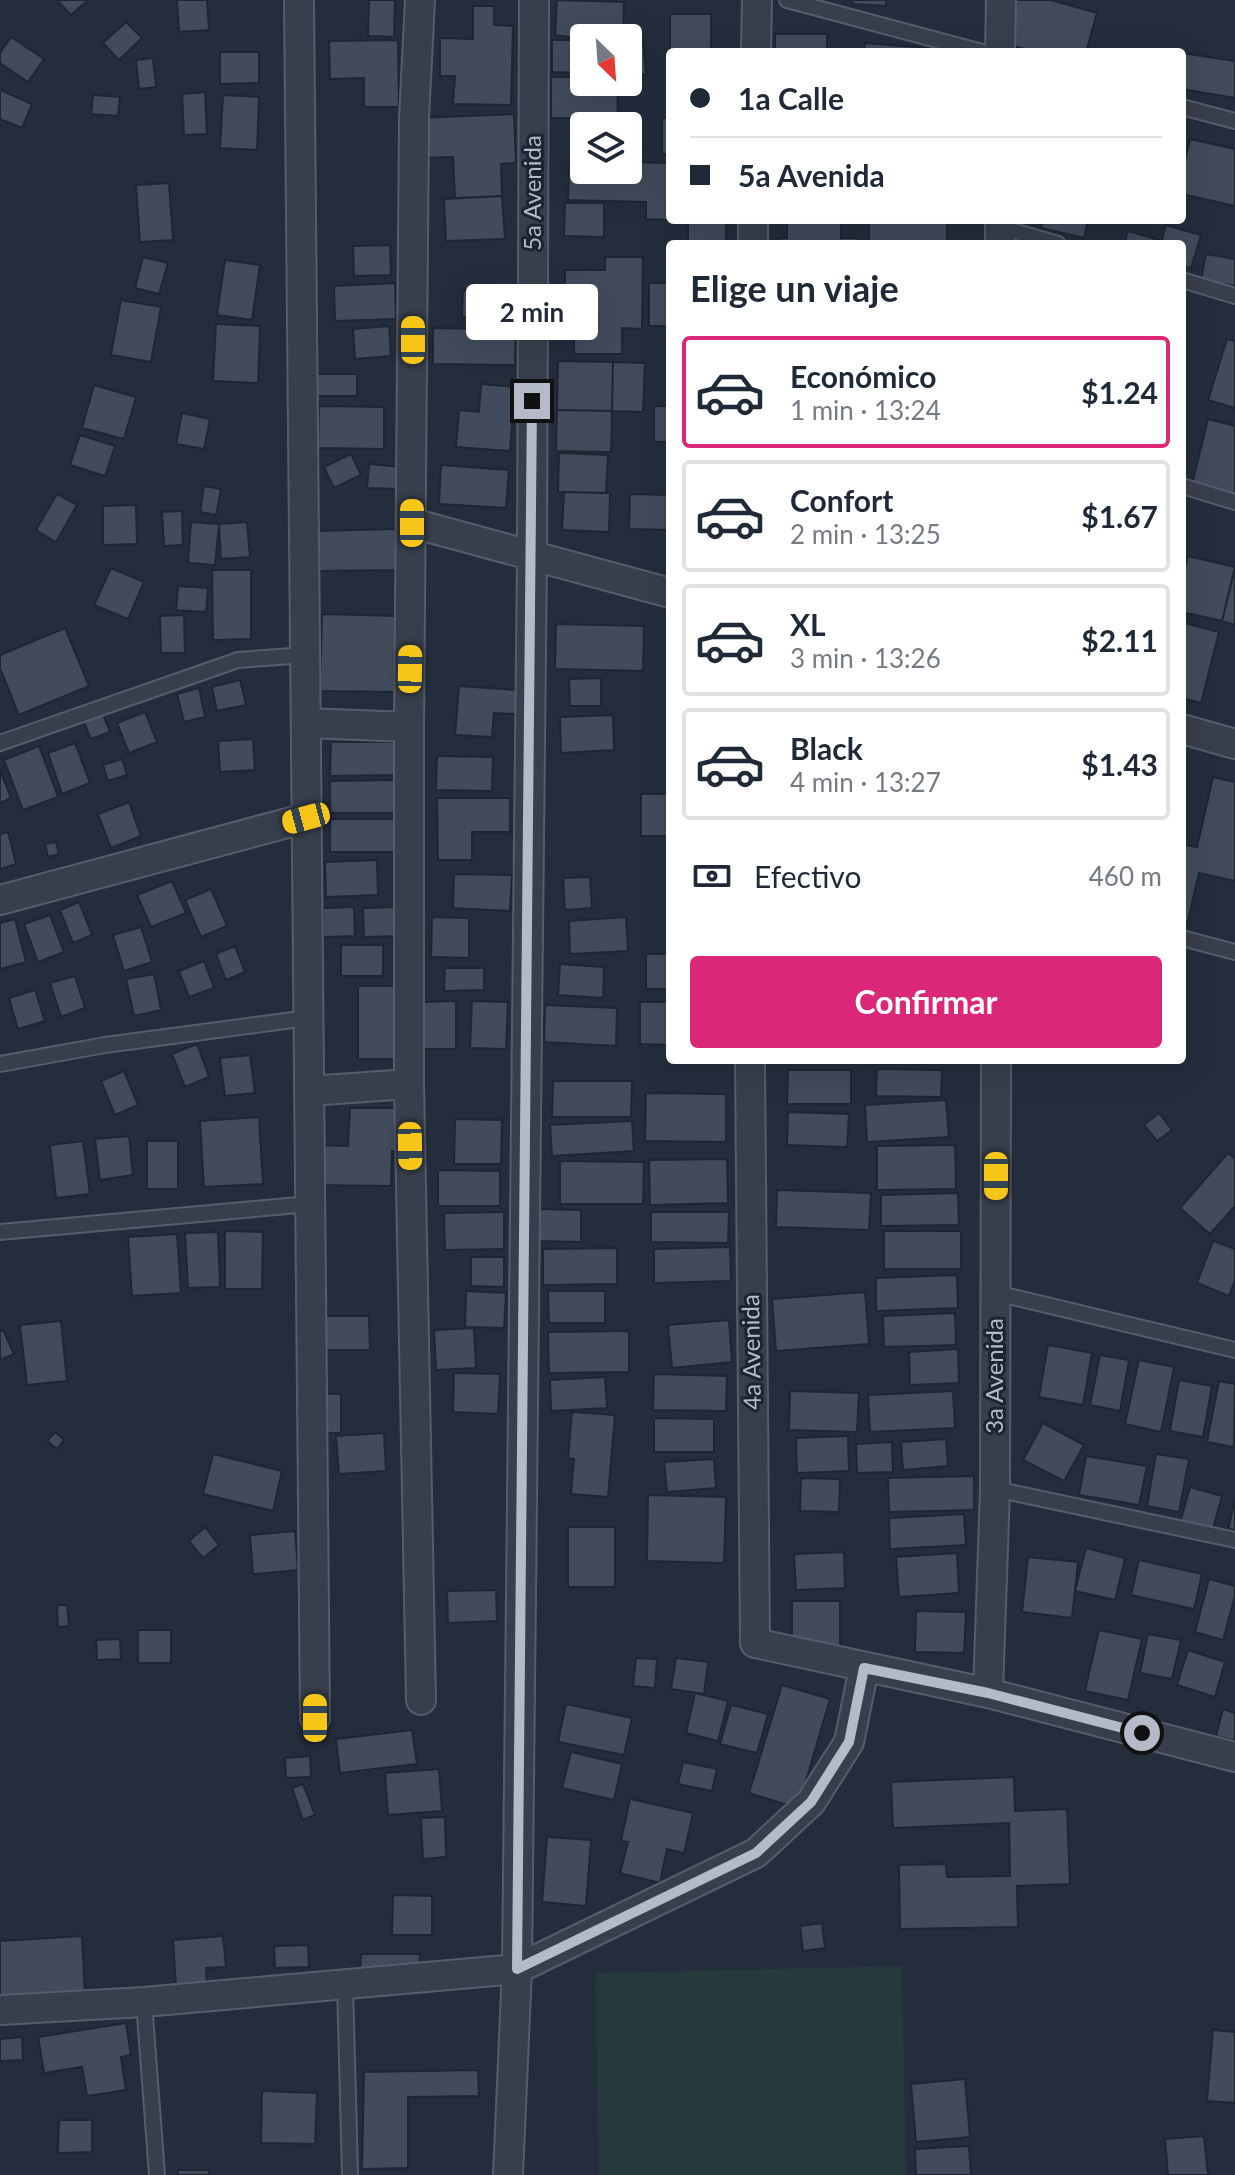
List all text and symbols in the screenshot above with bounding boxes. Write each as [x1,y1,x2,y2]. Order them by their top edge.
north arrow [570,24,642,96]
map controls [570,24,642,184]
text: 1a Calle [738,80,844,116]
button: layers [570,112,642,184]
street label: 5a Avenida [517,135,546,251]
text: 5a Avenida [738,157,885,193]
text: Elige un viaje [690,266,899,310]
callout: 2 min [466,285,598,341]
text: 2 min [500,296,564,328]
car [401,316,425,364]
icon: car [694,356,766,428]
text: Económico [790,358,936,394]
text: $1.24 [1081,374,1158,410]
route end [514,383,550,419]
text: 1 min · 13:24 [790,394,941,426]
icon: car [694,480,766,552]
text: Confort [790,482,893,518]
text: $1.67 [1081,498,1158,534]
car [400,499,424,547]
text: 2 min · 13:25 [790,518,941,550]
icon: car [694,604,766,676]
text: XL [790,606,826,642]
text: $2.11 [1081,622,1158,658]
text: 3 min · 13:26 [790,642,941,674]
car [398,645,422,693]
icon: car [694,728,766,800]
text: Black [790,730,863,766]
text: $1.43 [1081,746,1158,782]
text: 4 min · 13:27 [790,766,941,798]
car [280,800,332,836]
icon: cash [690,854,734,898]
text: Efectivo [754,858,861,894]
text: 460 m [1089,860,1162,892]
button: Confirmar [690,956,1162,1048]
car [398,1122,422,1170]
car [984,1152,1008,1200]
street label: 4a Avenida [735,1294,766,1410]
street label: 3a Avenida [979,1318,1008,1434]
car [303,1694,327,1742]
route start [1124,1715,1160,1751]

